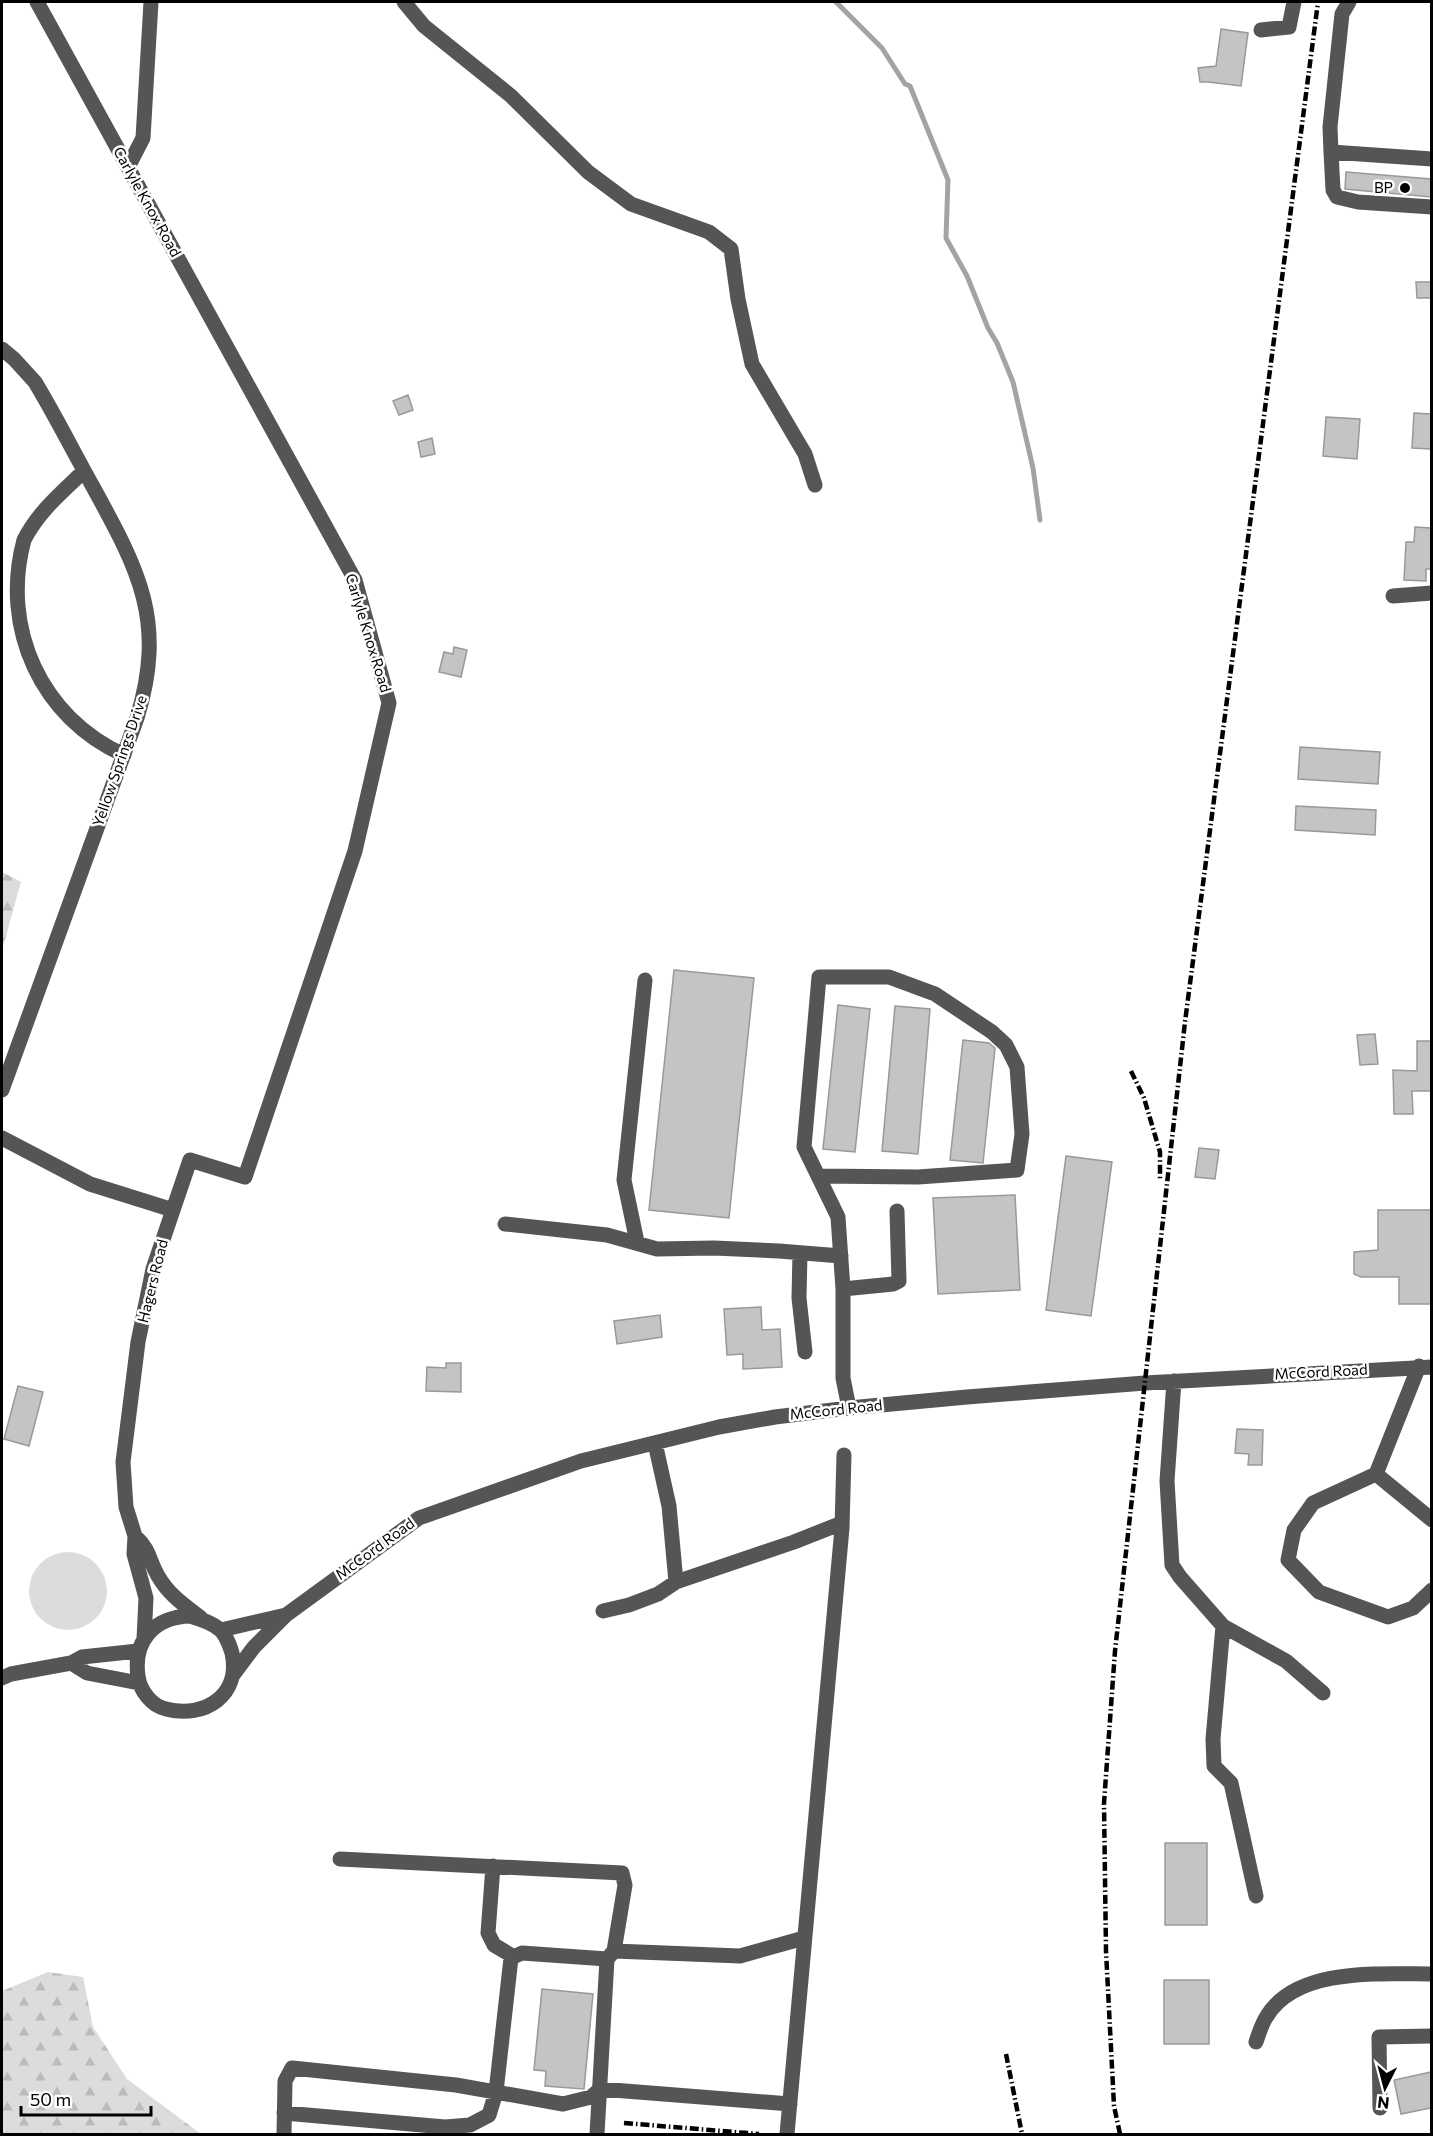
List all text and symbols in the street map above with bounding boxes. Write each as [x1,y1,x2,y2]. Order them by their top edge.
street label: Carlyle Knox Road [110,143,186,260]
place label: BP [1374,178,1393,196]
marker: BP [1398,181,1412,195]
street label: Carlyle Knox Road [342,571,396,694]
street label: Yellow Springs Drive [88,693,150,829]
street label: Hagers Road [133,1237,171,1324]
street label: McCord Road [1274,1360,1368,1382]
street label: McCord Road [789,1395,883,1423]
street label: McCord Road [331,1513,417,1583]
north arrow [1355,2058,1415,2118]
scale bar [21,2079,152,2117]
text: 50 m [30,2088,71,2110]
text: N [1376,2093,1390,2113]

